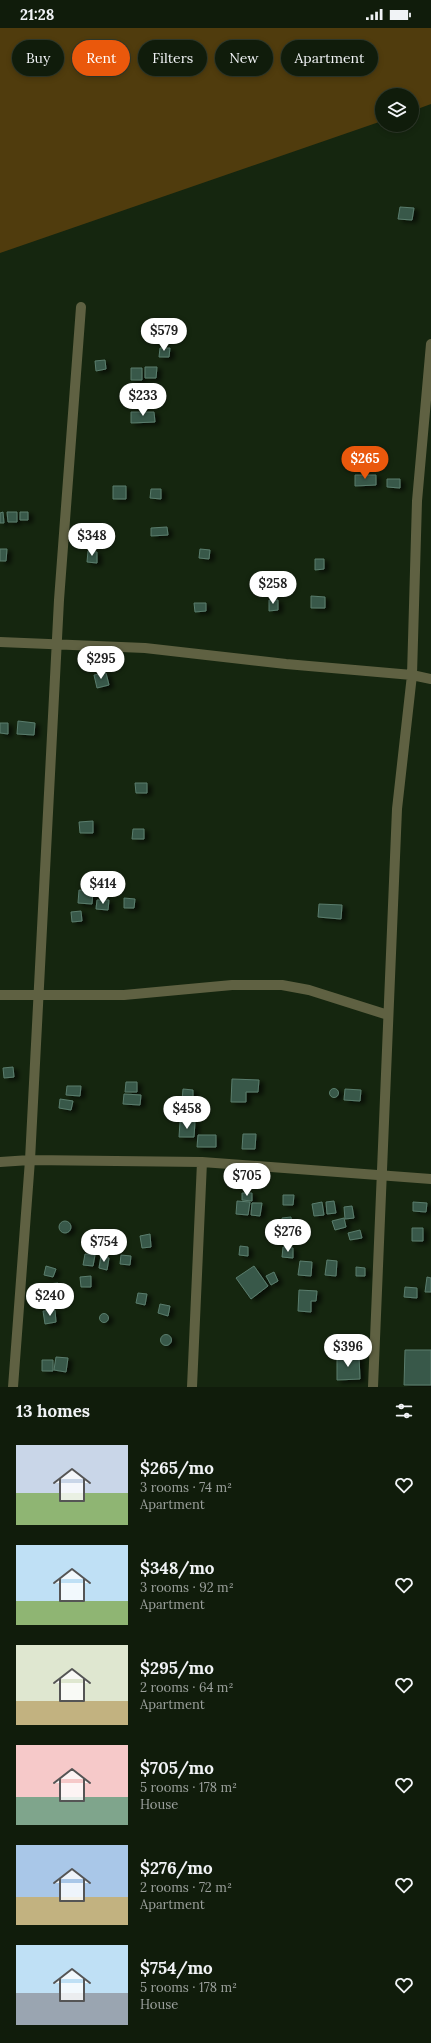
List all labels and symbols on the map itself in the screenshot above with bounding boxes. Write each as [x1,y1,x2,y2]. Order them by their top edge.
pin: $579 [140,318,188,352]
pin: $233 [119,383,167,417]
pin: $265 [341,446,389,480]
pin: $348 [68,523,116,557]
pin: $258 [249,571,297,605]
pin: $295 [77,646,125,680]
pin: $414 [79,871,127,905]
pin: $458 [163,1096,211,1130]
pin: $705 [223,1163,271,1197]
pin: $276 [264,1219,312,1253]
pin: $754 [80,1229,128,1263]
pin: $240 [26,1283,74,1317]
pin: $396 [324,1334,372,1368]

